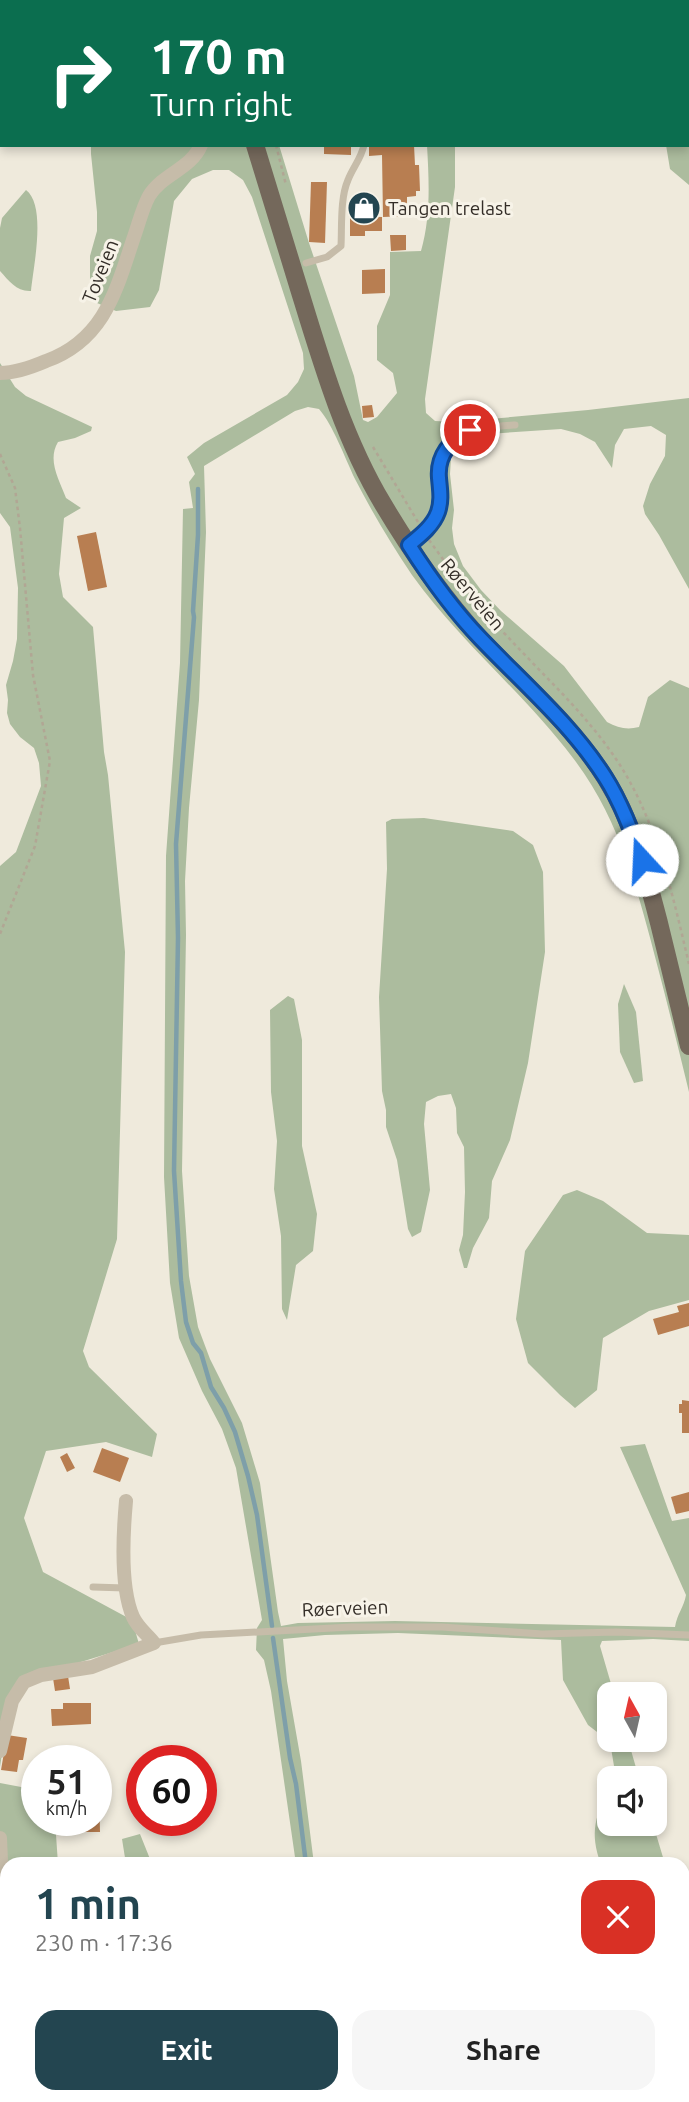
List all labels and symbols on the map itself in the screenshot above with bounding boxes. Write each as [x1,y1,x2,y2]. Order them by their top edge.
shop icon: Tangen trelast [345,189,383,227]
place label: Tangen trelast [388,197,511,219]
street label: Toveien [77,236,123,306]
pin [440,400,500,460]
street label: Røerveien [437,554,509,634]
position arrow [605,823,679,897]
street label: Røerveien [301,1595,389,1621]
north arrow [597,1682,667,1752]
speed limit sign: 60 [126,1745,217,1836]

